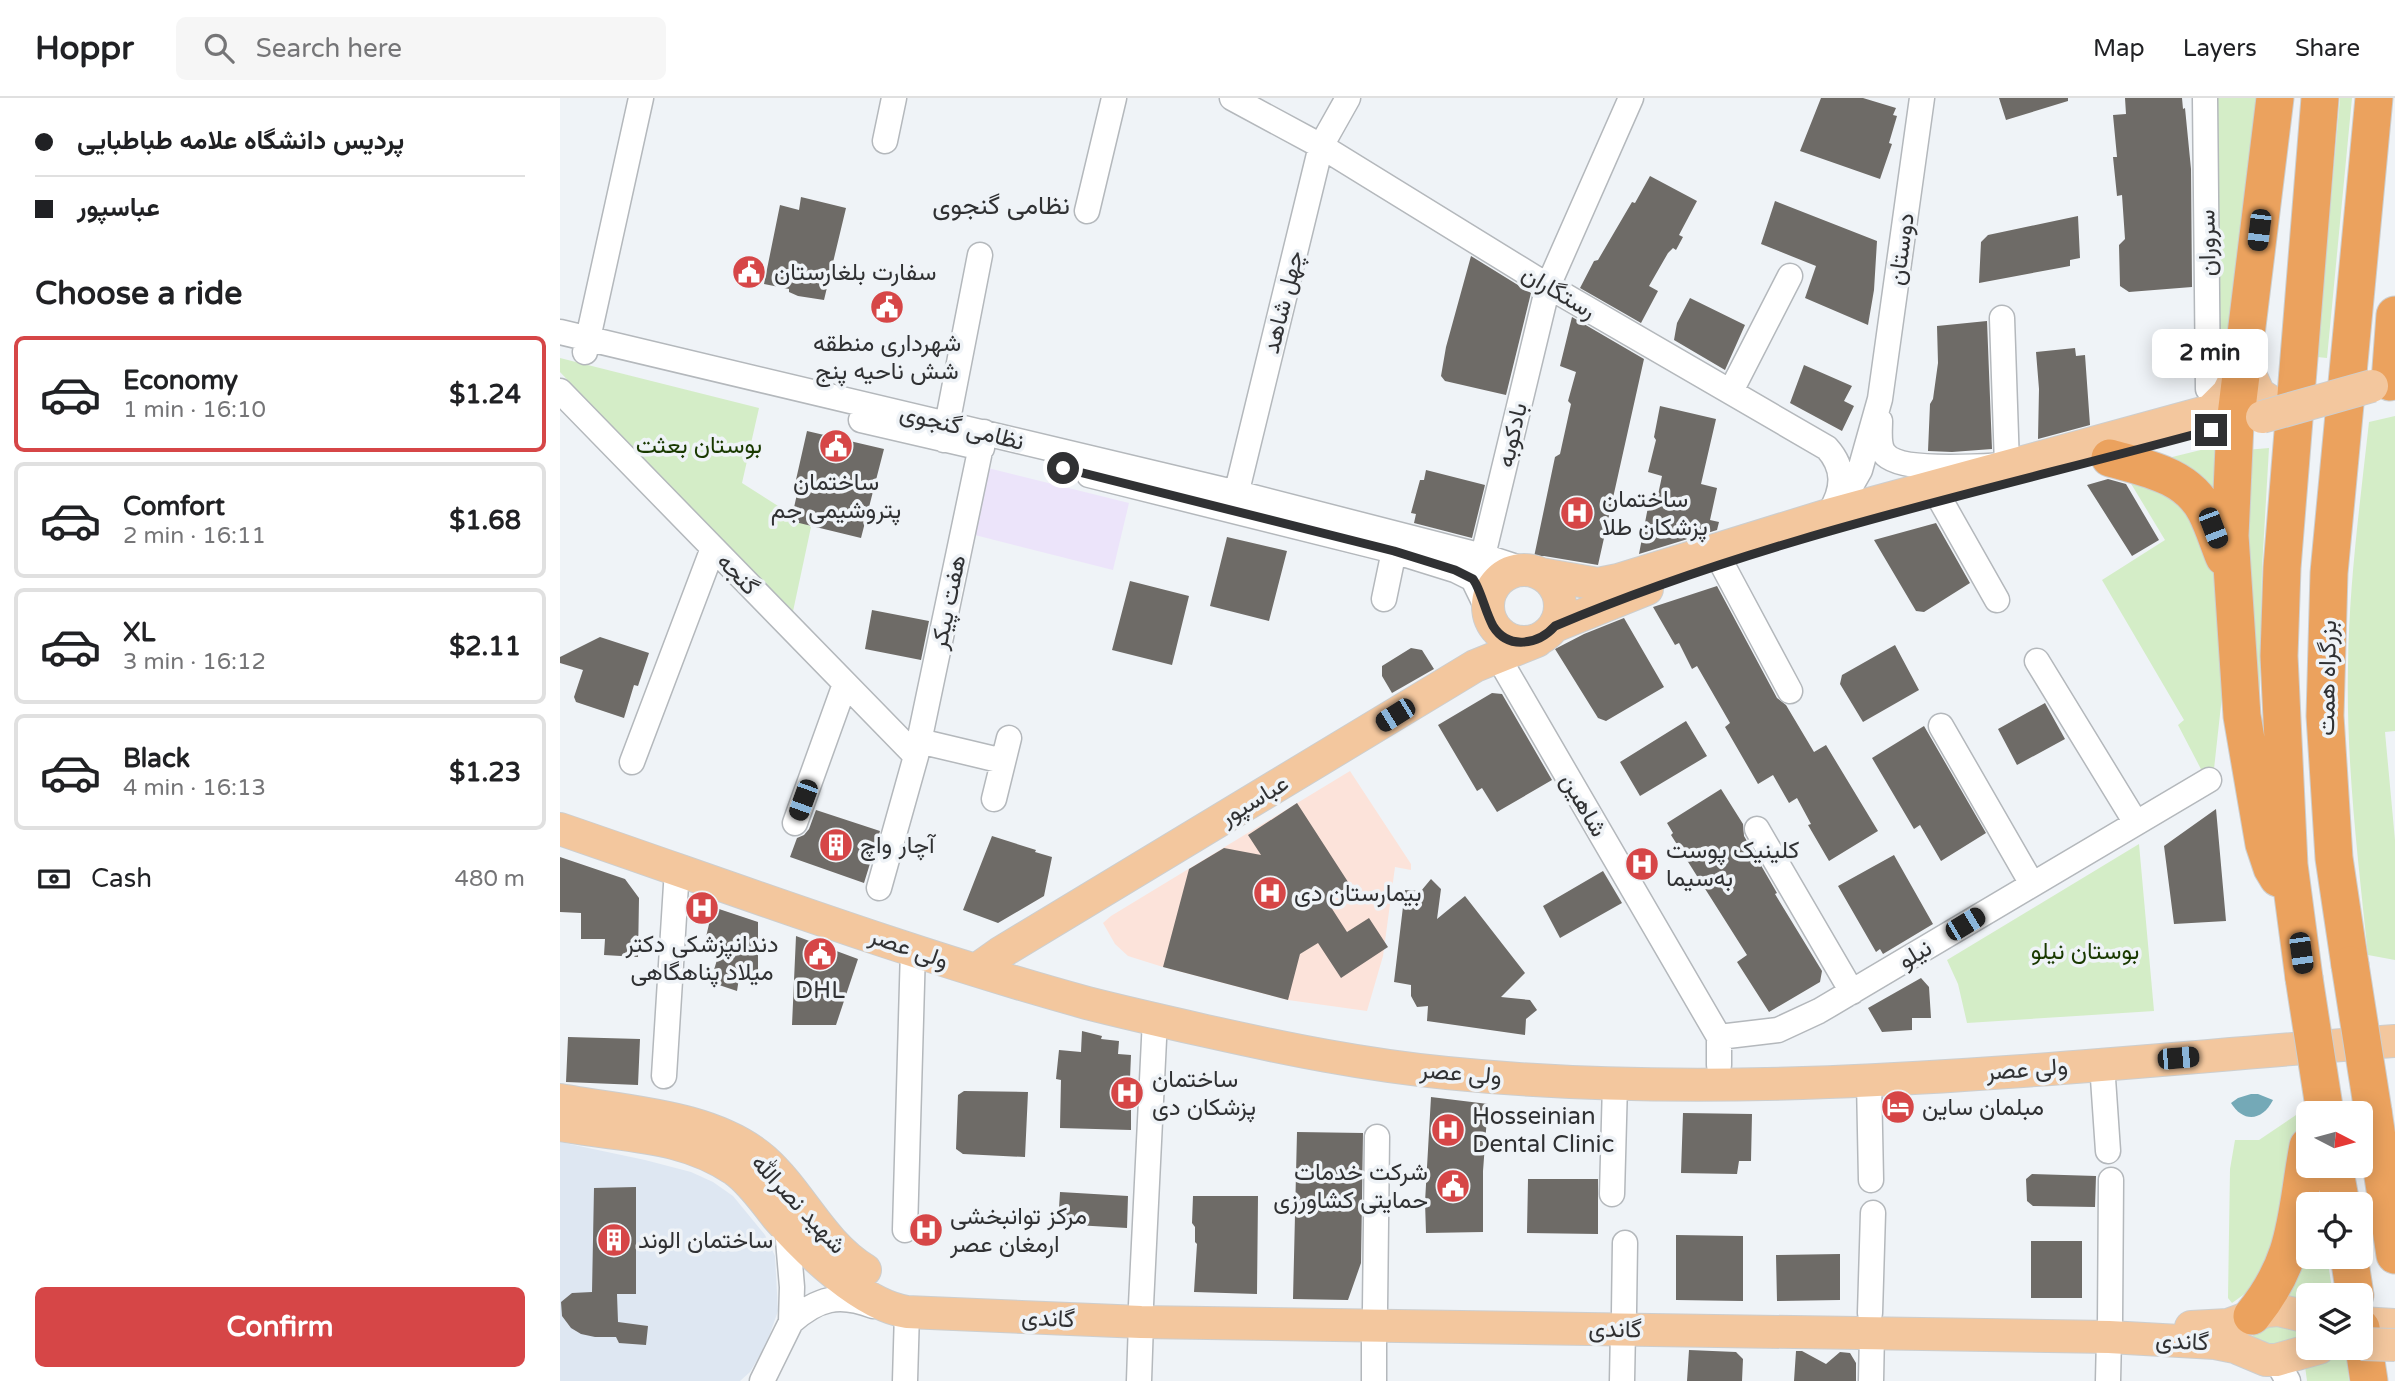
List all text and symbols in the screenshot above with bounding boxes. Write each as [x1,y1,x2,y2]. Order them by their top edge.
search box [176,17,666,80]
text: Hoppr [35,29,134,68]
icon: search [200,29,238,67]
text: Search here [256,33,402,64]
text: Map [2093,34,2145,63]
text: Layers [2183,34,2257,63]
text: Share [2295,34,2360,63]
text: پردیس دانشگاه علامه طباطبایی [77,125,404,156]
district label: نظامی گنجوی [932,190,1070,221]
text: عباسپور [77,192,160,223]
car [2247,208,2272,252]
street label: سروران [2192,209,2223,277]
street label: دوستان [1882,211,1921,287]
street label: چهل شاهد [1257,248,1311,357]
public building icon: سفارت بلغارستان [730,253,768,291]
place label: سفارت بلغارستان [774,258,936,287]
street label: رستگاران [1516,259,1601,326]
text: Choose a ride [35,275,242,313]
public building icon: شهرداری منطقه شش ناحیه پنج [868,288,906,326]
callout: 2 min [2153,328,2269,378]
place label: شهرداری منطقه شش ناحیه پنج [813,329,961,388]
text: 2 min [2179,339,2241,367]
icon: car [39,363,102,426]
text: Economy [123,365,238,396]
text: $1.24 [449,379,521,410]
text: 1 min · 16:10 [123,396,266,424]
street label: نظامی گنجوی [897,398,1027,457]
street label: بادکوبه [1491,400,1534,470]
route end [2195,414,2227,446]
public building icon: ساختمان پتروشیمی جم [817,427,855,465]
park label: بوستان بعثت [636,431,762,460]
route start [1047,452,1079,484]
place label: ساختمان پتروشیمی جم [771,468,901,526]
place label: ساختمان پزشکان طلا [1602,485,1708,543]
icon: car [39,489,102,552]
text: Comfort [123,491,225,522]
hospital icon: ساختمان پزشکان طلا [1558,494,1596,532]
text: $1.68 [449,505,521,536]
car [2196,505,2231,551]
text: 2 min · 16:11 [123,522,266,550]
street label: گنجه [711,547,765,602]
street label: هفت پیکر [924,552,974,653]
icon: car [39,615,102,678]
text: XL [123,617,155,648]
street label: بزرگراه همت [2312,620,2343,736]
text: $2.11 [449,631,521,662]
text: 3 min · 16:12 [123,648,266,676]
car [1372,695,1419,735]
icon: car [39,741,102,804]
text: Black [123,743,190,774]
text: $1.23 [449,757,521,788]
street label: شاهین [1554,768,1613,842]
street label: عباسپور [1214,769,1294,834]
text: 4 min · 16:13 [123,774,266,802]
car [786,777,821,823]
building icon: آچار واچ [817,826,855,864]
place label: آچار واچ [860,831,937,861]
place label: کلینیک پوست به‌سیما [1666,836,1799,893]
hospital icon: کلینیک پوست به‌سیما [1623,845,1661,883]
icon: cash [35,860,73,898]
text: Cash [91,863,152,894]
text: 480 m [455,865,525,893]
hospital icon: بیمارستان دی [1251,874,1289,912]
place label: بیمارستان دی [1294,879,1421,908]
hospital icon: دندانپزشکی دکتر میلاد پناهگاهی [683,889,721,927]
car [1942,904,1989,944]
street label: ولی عصر [864,921,952,976]
place label: دندانپزشکی دکتر میلاد پناهگاهی [624,930,779,988]
car [2288,931,2315,975]
street label: نیلو [1893,933,1937,976]
public building icon: DHL [801,935,839,973]
park label: بوستان نیلو [2031,937,2139,966]
place label: DHL [795,976,845,1005]
car [2157,1046,2200,1070]
street label: ولی عصر [1984,1052,2069,1087]
street label: ولی عصر [1418,1055,1503,1092]
place label: ساختمان پزشکان دی [1152,1065,1256,1123]
hospital icon: ساختمان پزشکان دی [1108,1074,1146,1112]
hotel icon: مبلمان ساین [1879,1088,1917,1126]
place label: مبلمان ساین [1922,1093,2044,1122]
north arrow [2296,1101,2373,1178]
map controls [2296,1101,2373,1360]
place label: Hosseinian Dental Clinic [1472,1102,1614,1159]
hospital icon: Hosseinian Dental Clinic [1429,1111,1467,1149]
street label: شهید نصرالله [745,1149,852,1260]
place label: شرکت خدمات حمایتی کشاورزی [1273,1158,1428,1215]
public building icon: شرکت خدمات حمایتی کشاورزی [1434,1167,1472,1205]
button: locate [2296,1192,2373,1269]
place label: مرکز توانبخشی ارمغان عصر [949,1202,1087,1259]
hospital icon: مرکز توانبخشی ارمغان عصر [907,1211,945,1249]
building icon: ساختمان الوند [595,1221,633,1259]
place label: ساختمان الوند [638,1226,773,1255]
button: layers [2296,1283,2373,1360]
button: Confirm [35,1287,525,1367]
street label: گاندی [1021,1303,1075,1334]
street label: گاندی [1588,1315,1642,1344]
street label: گاندی [2155,1326,2209,1357]

